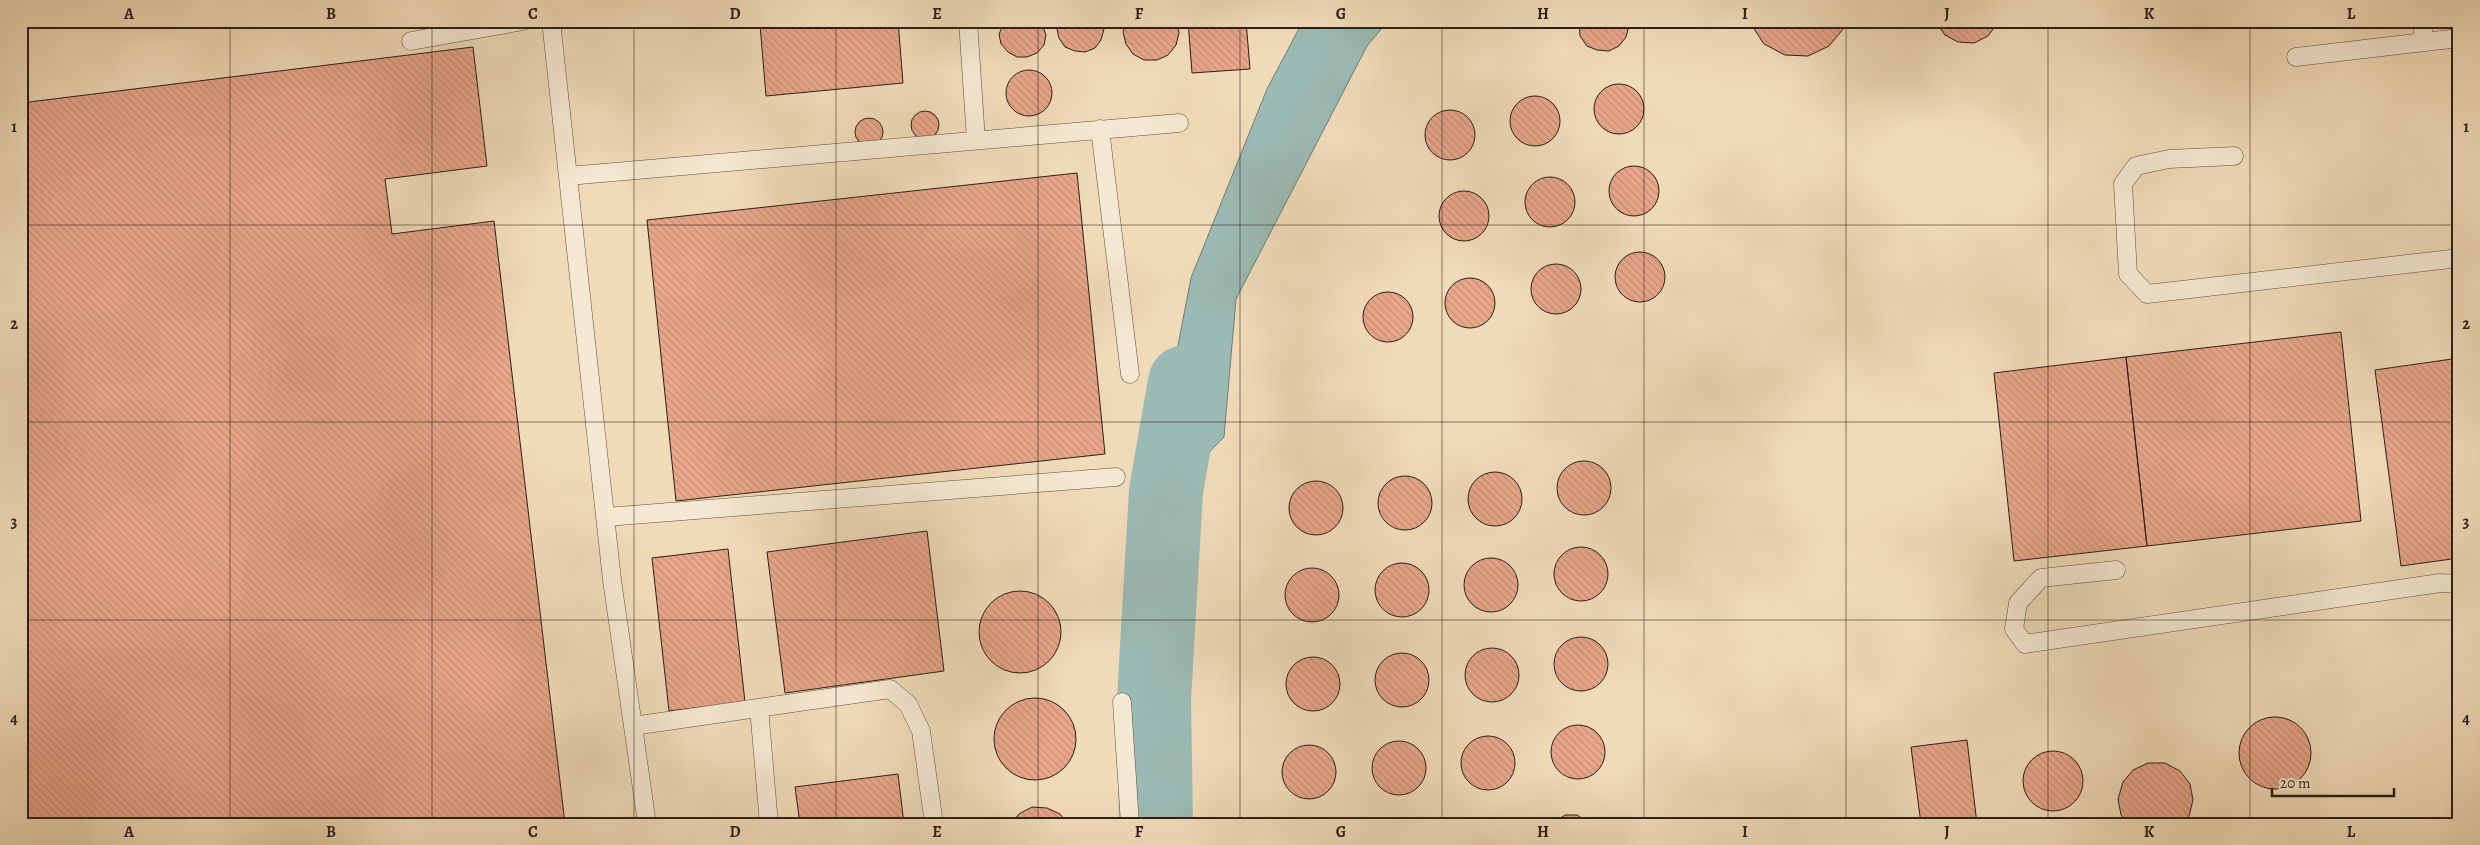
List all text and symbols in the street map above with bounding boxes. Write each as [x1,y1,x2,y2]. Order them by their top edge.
text: A [123,3,135,25]
text: B [326,3,336,25]
text: C [528,3,538,25]
text: D [729,3,741,25]
text: E [932,3,942,25]
text: F [1135,3,1144,25]
text: G [1336,3,1346,25]
text: H [1537,3,1549,25]
text: I [1742,3,1748,25]
text: J [1944,3,1950,25]
text: K [2144,3,2155,25]
text: L [2347,3,2356,25]
text: 1 [11,116,17,138]
text: 1 [2463,116,2469,138]
text: 2 [10,313,18,335]
text: 2 [2462,313,2470,335]
text: 3 [11,511,18,533]
text: 3 [2463,511,2470,533]
text: 4 [10,708,18,730]
text: 4 [2462,708,2470,730]
scale bar [2272,765,2395,797]
text: 20 m [2280,773,2311,793]
text: A [123,821,135,843]
text: B [326,821,336,843]
text: C [528,821,538,843]
text: D [729,821,741,843]
text: E [932,821,942,843]
text: F [1135,821,1144,843]
text: G [1336,821,1346,843]
text: H [1537,821,1549,843]
text: I [1742,821,1748,843]
text: J [1944,821,1950,843]
text: K [2144,821,2155,843]
text: L [2347,821,2356,843]

